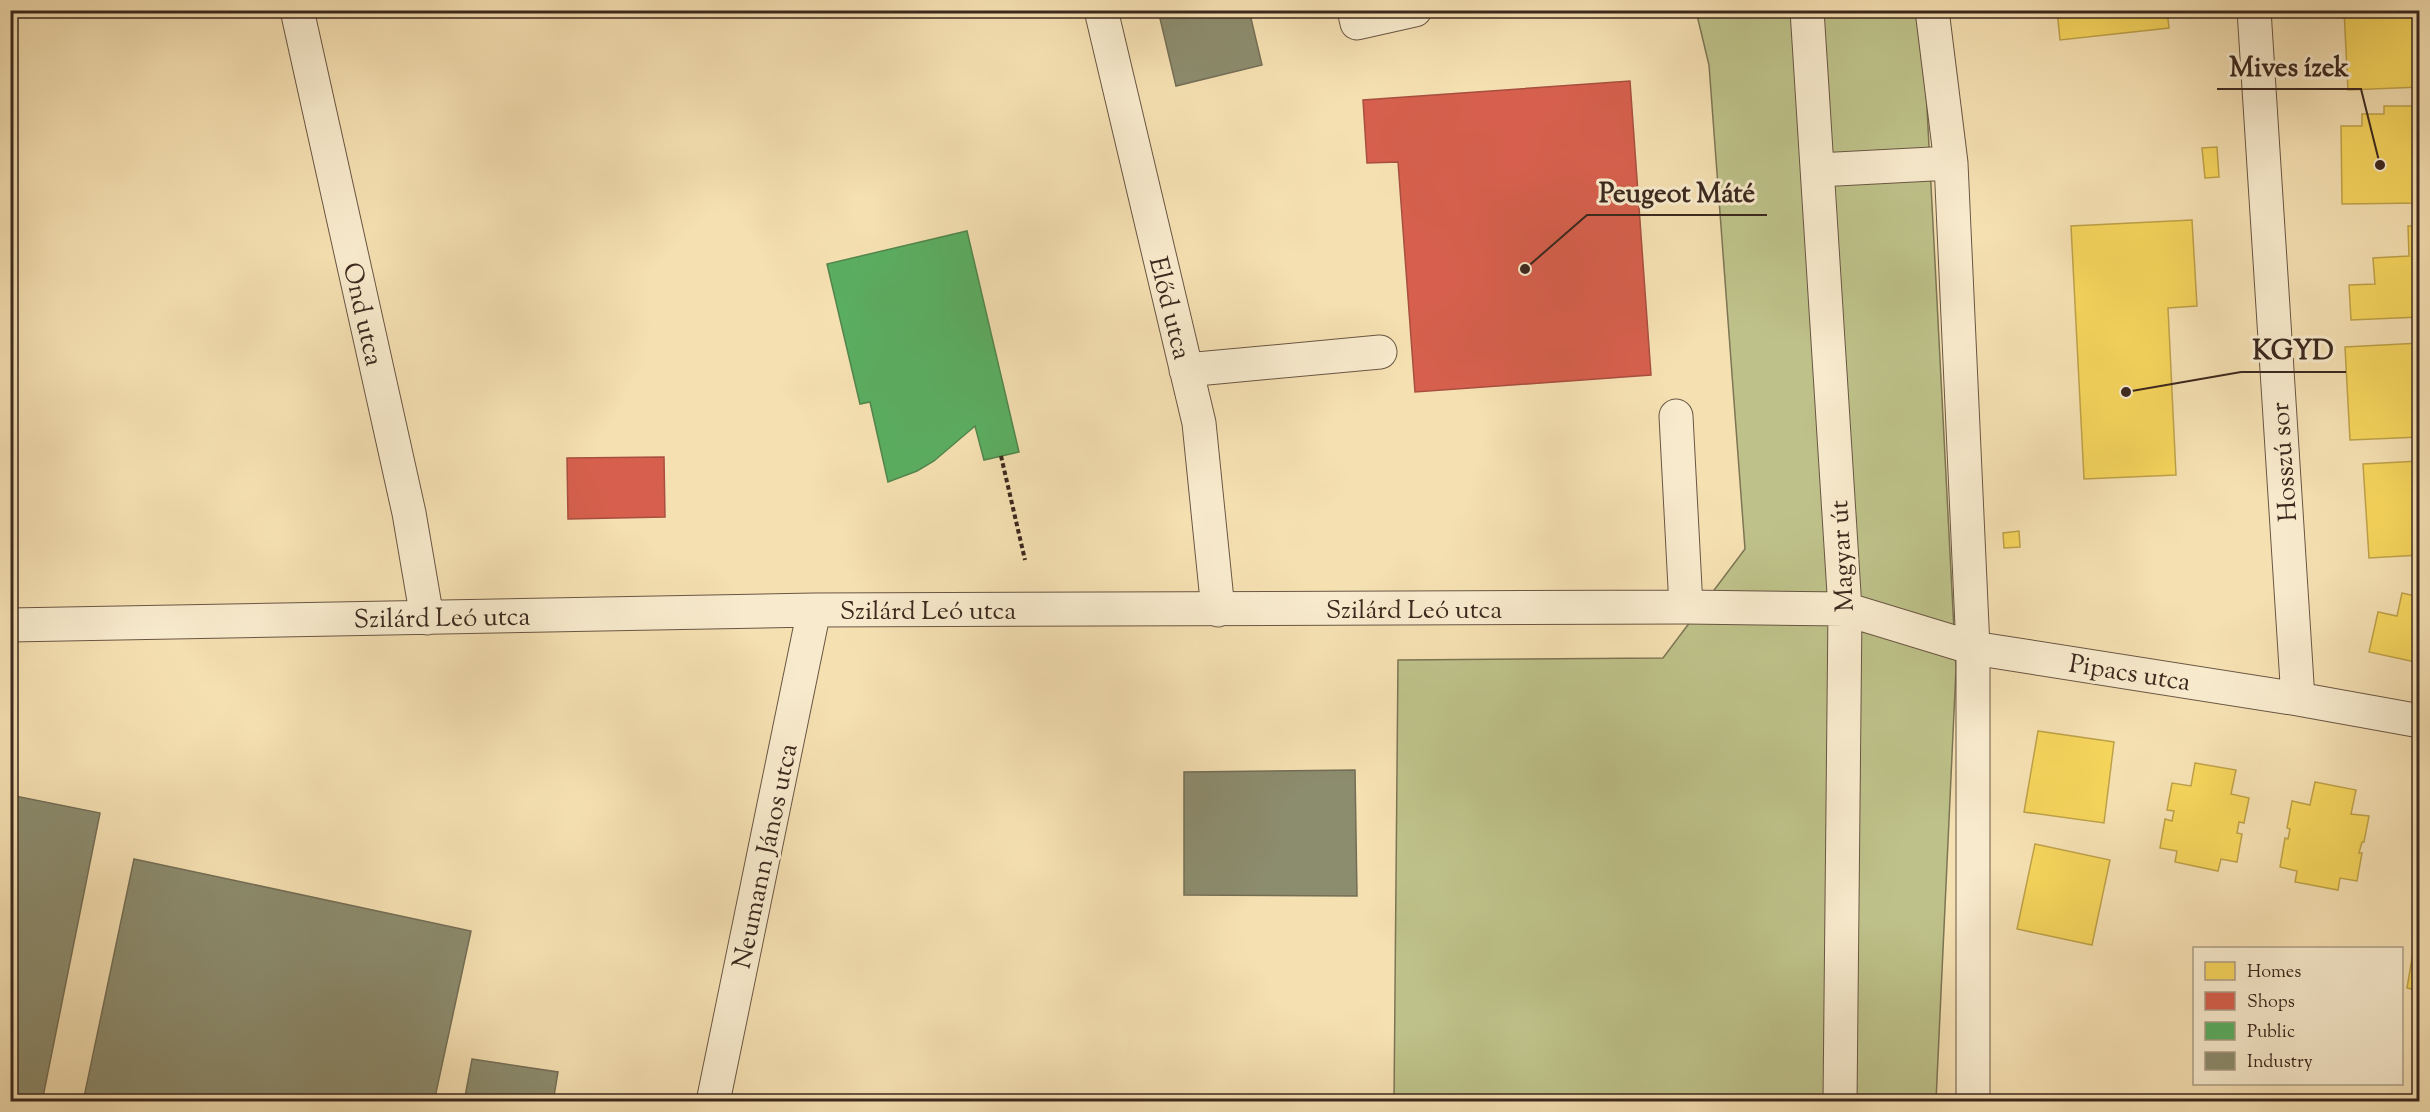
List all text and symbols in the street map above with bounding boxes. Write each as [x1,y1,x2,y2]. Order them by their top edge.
callout: Mives ízek [2217,44,2361,89]
text: Mives ízek [2229,50,2349,89]
callout: Peugeot Máté [1587,170,1767,215]
text: Peugeot Máté [1599,176,1755,215]
street label: Előd utca [1138,253,1199,364]
street label: Ond utca [332,259,391,370]
callout: KGYD [2241,327,2346,372]
text: KGYD [2252,333,2334,372]
street label: Hosszú sor [2263,401,2308,523]
street label: Magyar út [1822,499,1865,613]
street label: Szilárd Leó utca [1326,593,1502,630]
street label: Szilárd Leó utca [840,594,1016,631]
street label: Szilárd Leó utca [353,599,531,640]
street label: Pipacs utca [2066,647,2193,702]
street label: Neumann János utca [724,740,808,973]
legend [2193,947,2403,1085]
text: Homes [2247,960,2301,986]
text: Shops [2247,990,2295,1016]
text: Public [2247,1020,2295,1046]
text: Industry [2247,1050,2313,1076]

